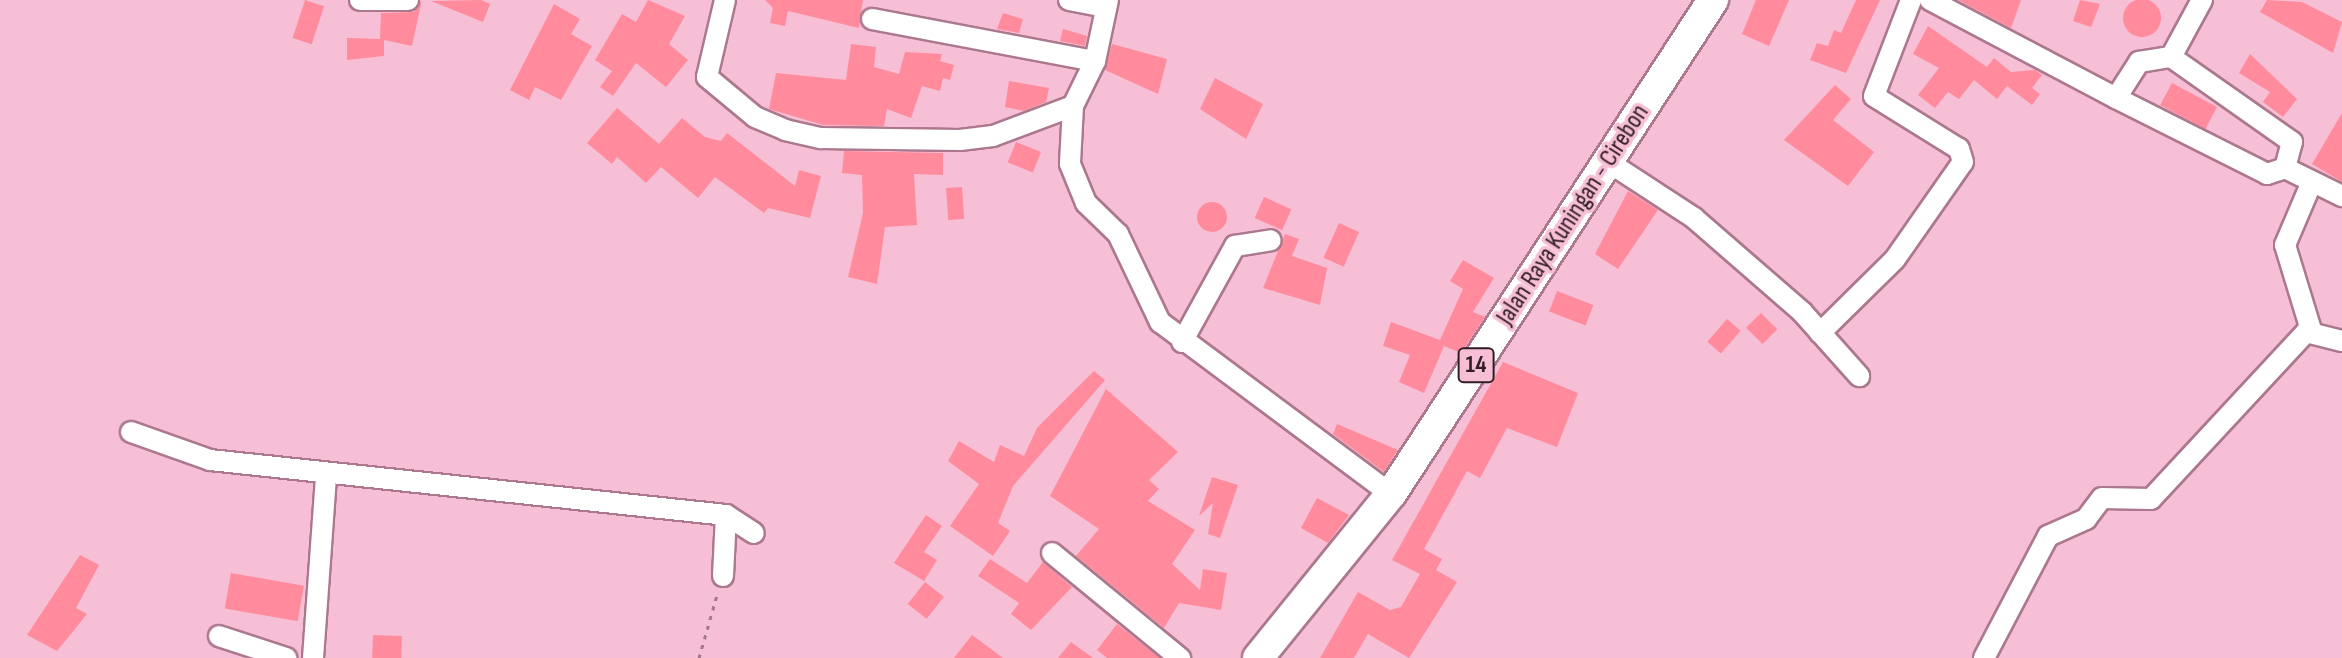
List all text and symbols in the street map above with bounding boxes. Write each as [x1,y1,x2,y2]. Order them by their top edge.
street label: Jalan Raya Kuningan - Cirebon [1490,99,1656,331]
road number: 14 [1456,345,1496,385]

